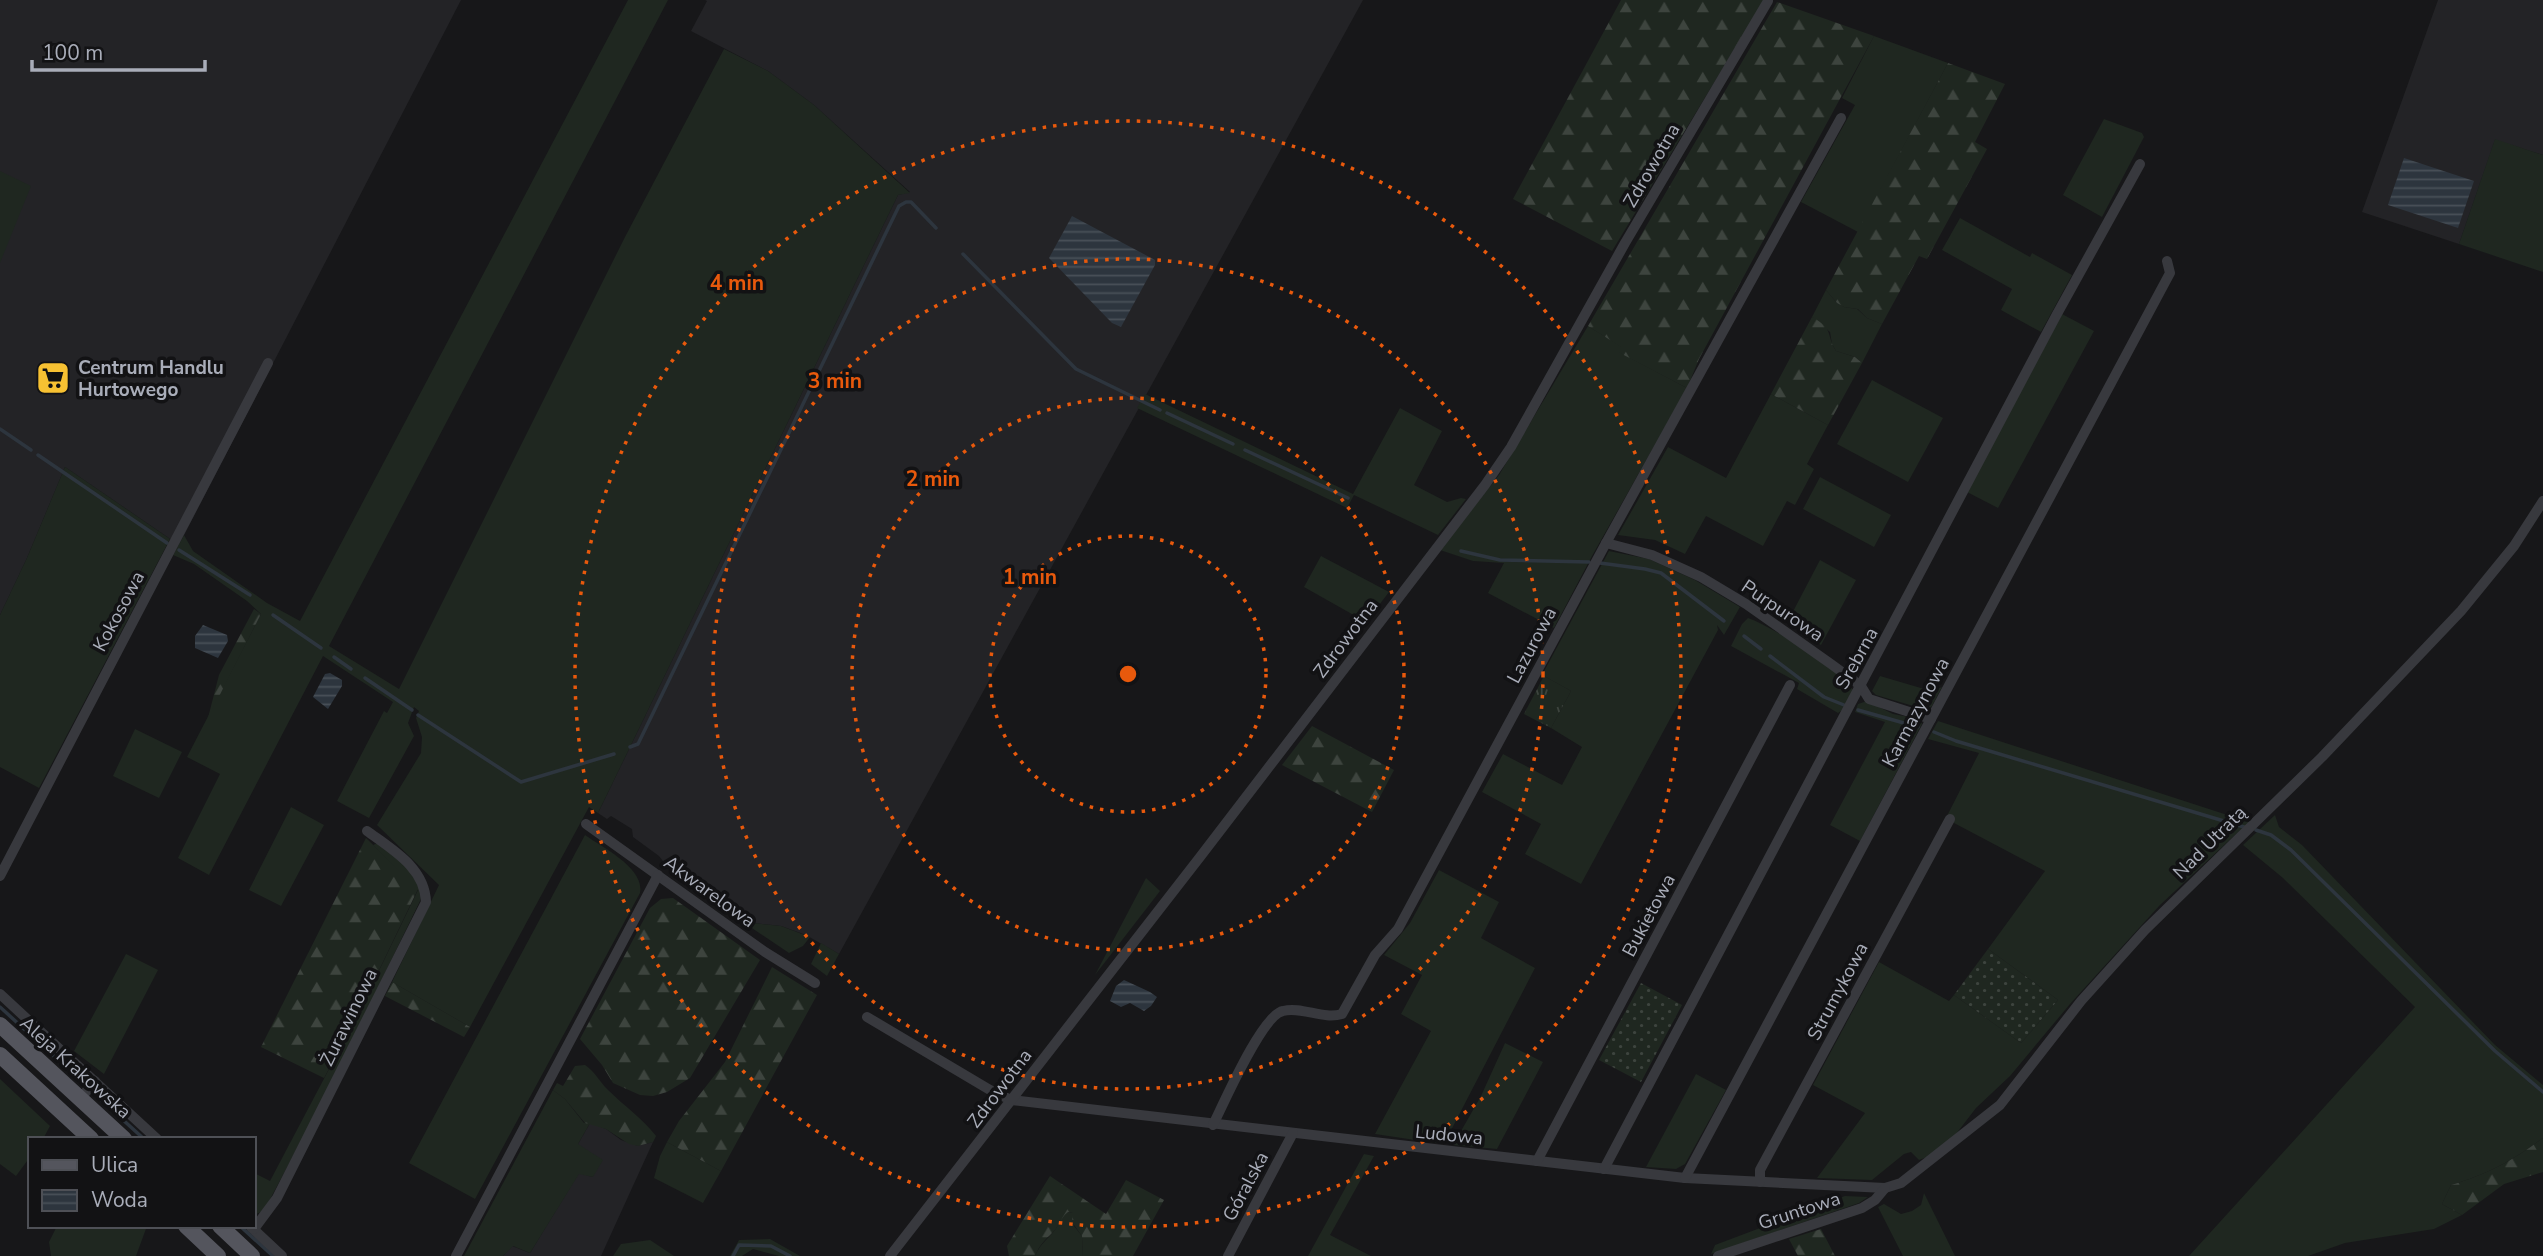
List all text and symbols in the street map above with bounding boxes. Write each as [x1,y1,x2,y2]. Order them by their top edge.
scale bar [32,28,205,72]
text: 100 m [42,39,103,67]
street label: Zdrowotna [1617,119,1686,212]
text: 4 min [710,269,764,297]
place label: Centrum Handlu Hurtowego [78,355,224,403]
supermarket icon: Centrum Handlu Hurtowego [34,359,72,397]
text: 3 min [808,367,862,395]
text: 2 min [906,465,960,493]
text: 1 min [1003,563,1057,591]
street label: Kokosowa [87,567,151,656]
street label: Purpurowa [1736,574,1829,648]
street label: Zdrowotna [1307,594,1384,684]
street label: Lazurowa [1501,603,1563,688]
street label: Srebrna [1829,623,1885,694]
street label: Karmazynowa [1876,653,1956,772]
centre of rings [1116,662,1140,686]
street label: Nad Utratą [2167,800,2252,885]
street label: Akwarelowa [658,850,761,934]
street label: Bukietowa [1616,869,1682,961]
street label: Strumykowa [1801,938,1875,1045]
street label: Żurawinowa [314,964,384,1071]
street label: Aleja Krakowska [14,1011,137,1125]
street label: Zdrowotna [961,1044,1038,1134]
street label: Ludowa [1414,1119,1484,1151]
legend [28,1137,256,1228]
street label: Góralska [1217,1147,1275,1226]
text: Ulica [91,1151,138,1179]
street label: Gruntowa [1755,1185,1844,1236]
text: Woda [91,1186,148,1214]

